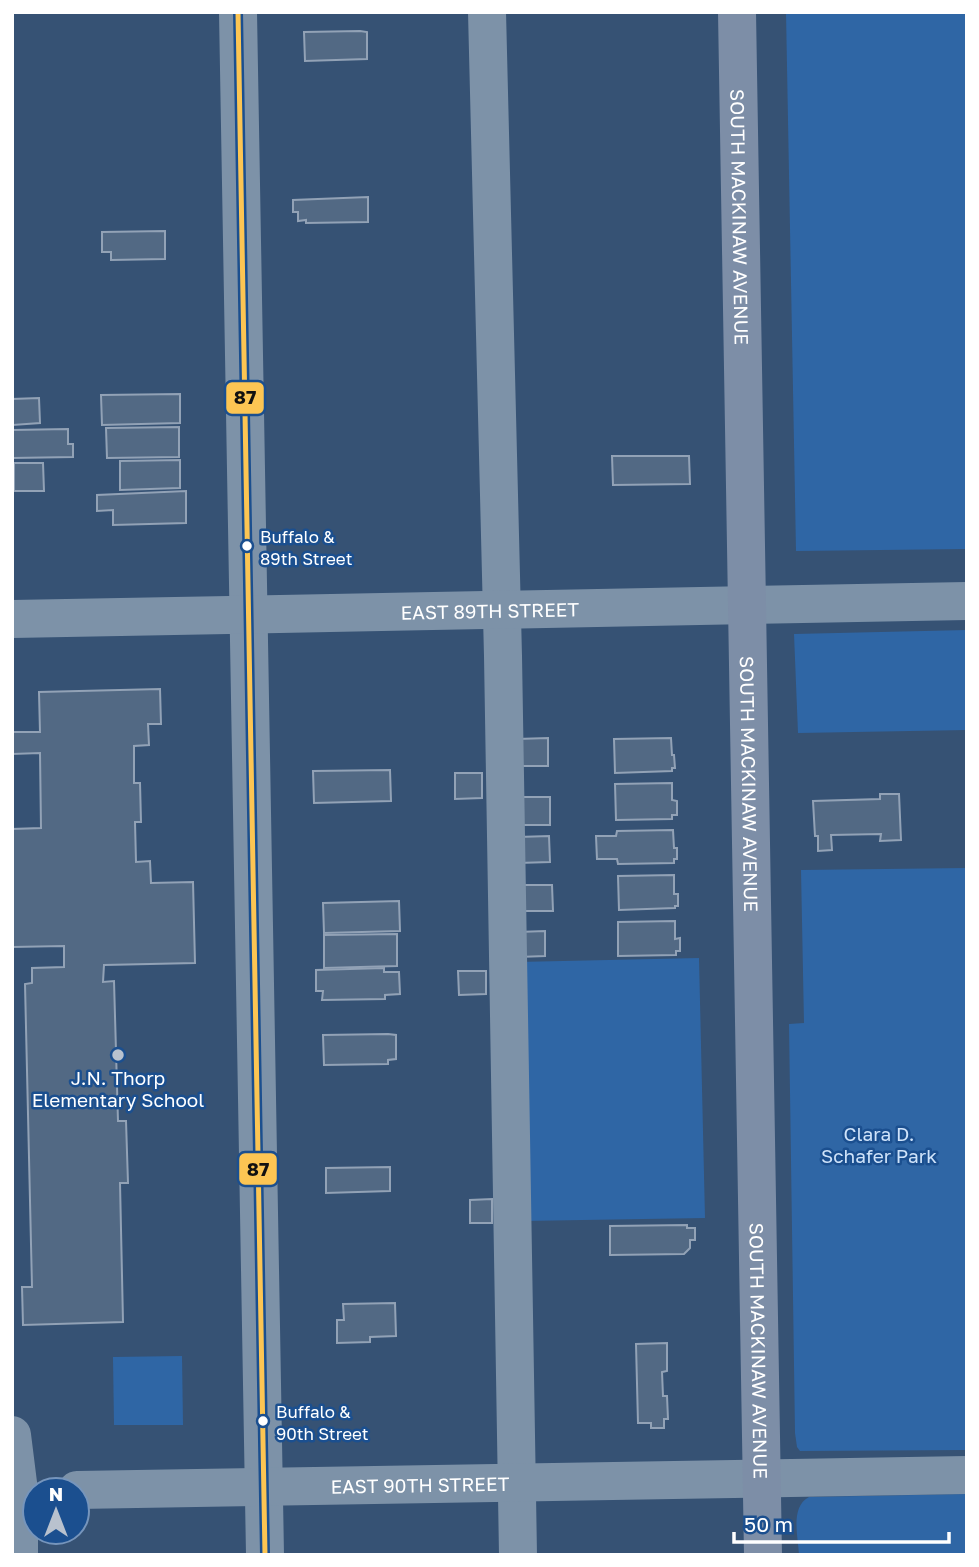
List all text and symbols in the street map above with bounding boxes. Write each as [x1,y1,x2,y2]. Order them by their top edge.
street label: SOUTH MACKINAW AVENUE [727,89,754,345]
line badge: 87 [225,381,265,415]
text: 87 [234,385,256,408]
place label: Buffalo & 89th Street [260,526,353,569]
marker: Buffalo & 89th Street [240,539,254,553]
street label: EAST 89TH STREET [400,597,580,623]
street label: SOUTH MACKINAW AVENUE [736,656,764,912]
marker: J.N. Thorp Elementary School [110,1047,126,1063]
place label: J.N. Thorp Elementary School [32,1066,204,1111]
park label: Clara D. Schafer Park [821,1122,937,1167]
line badge: 87 [238,1152,278,1186]
text: 87 [247,1157,269,1180]
street label: SOUTH MACKINAW AVENUE [746,1223,773,1479]
place label: Buffalo & 90th Street [276,1401,369,1444]
marker: Buffalo & 90th Street [256,1414,270,1428]
street label: EAST 90TH STREET [330,1471,510,1497]
north arrow [21,1476,91,1546]
text: N [49,1482,63,1505]
scale bar [734,1500,949,1544]
text: 50 m [744,1511,793,1537]

